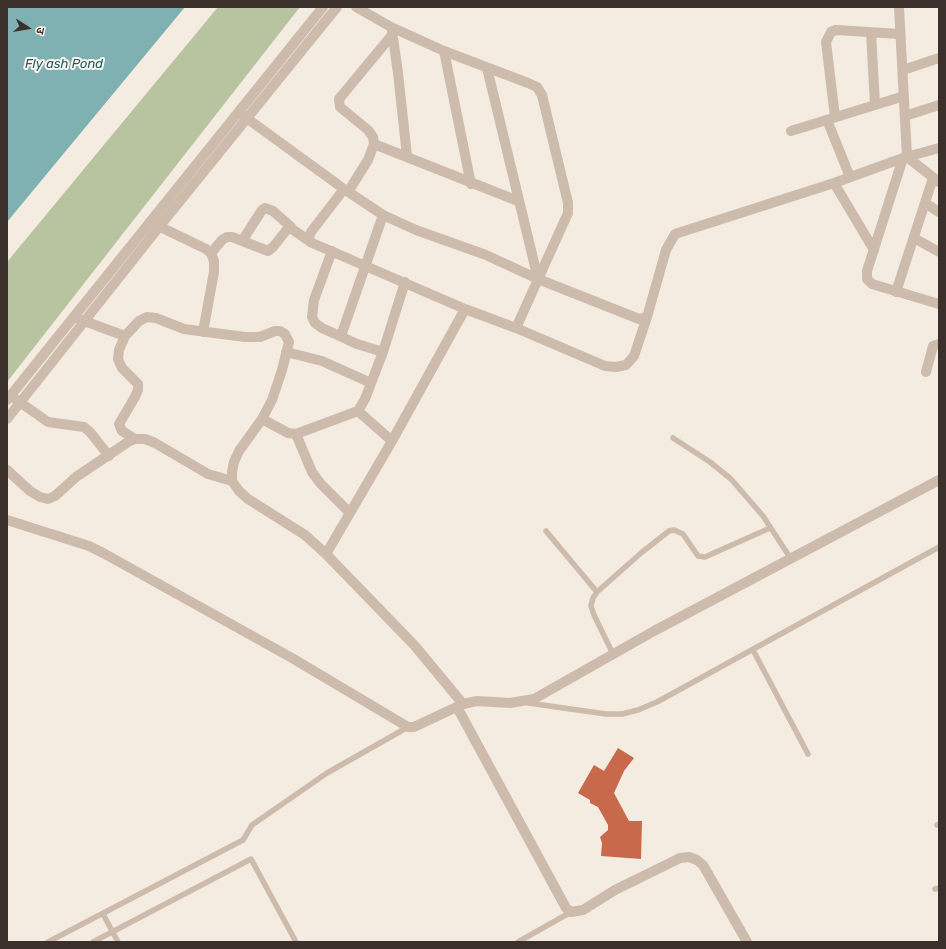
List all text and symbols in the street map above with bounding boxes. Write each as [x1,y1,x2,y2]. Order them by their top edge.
north arrow [8,8,48,48]
text: उ [33,26,47,35]
water label: Fly ash Pond [25,56,103,72]

